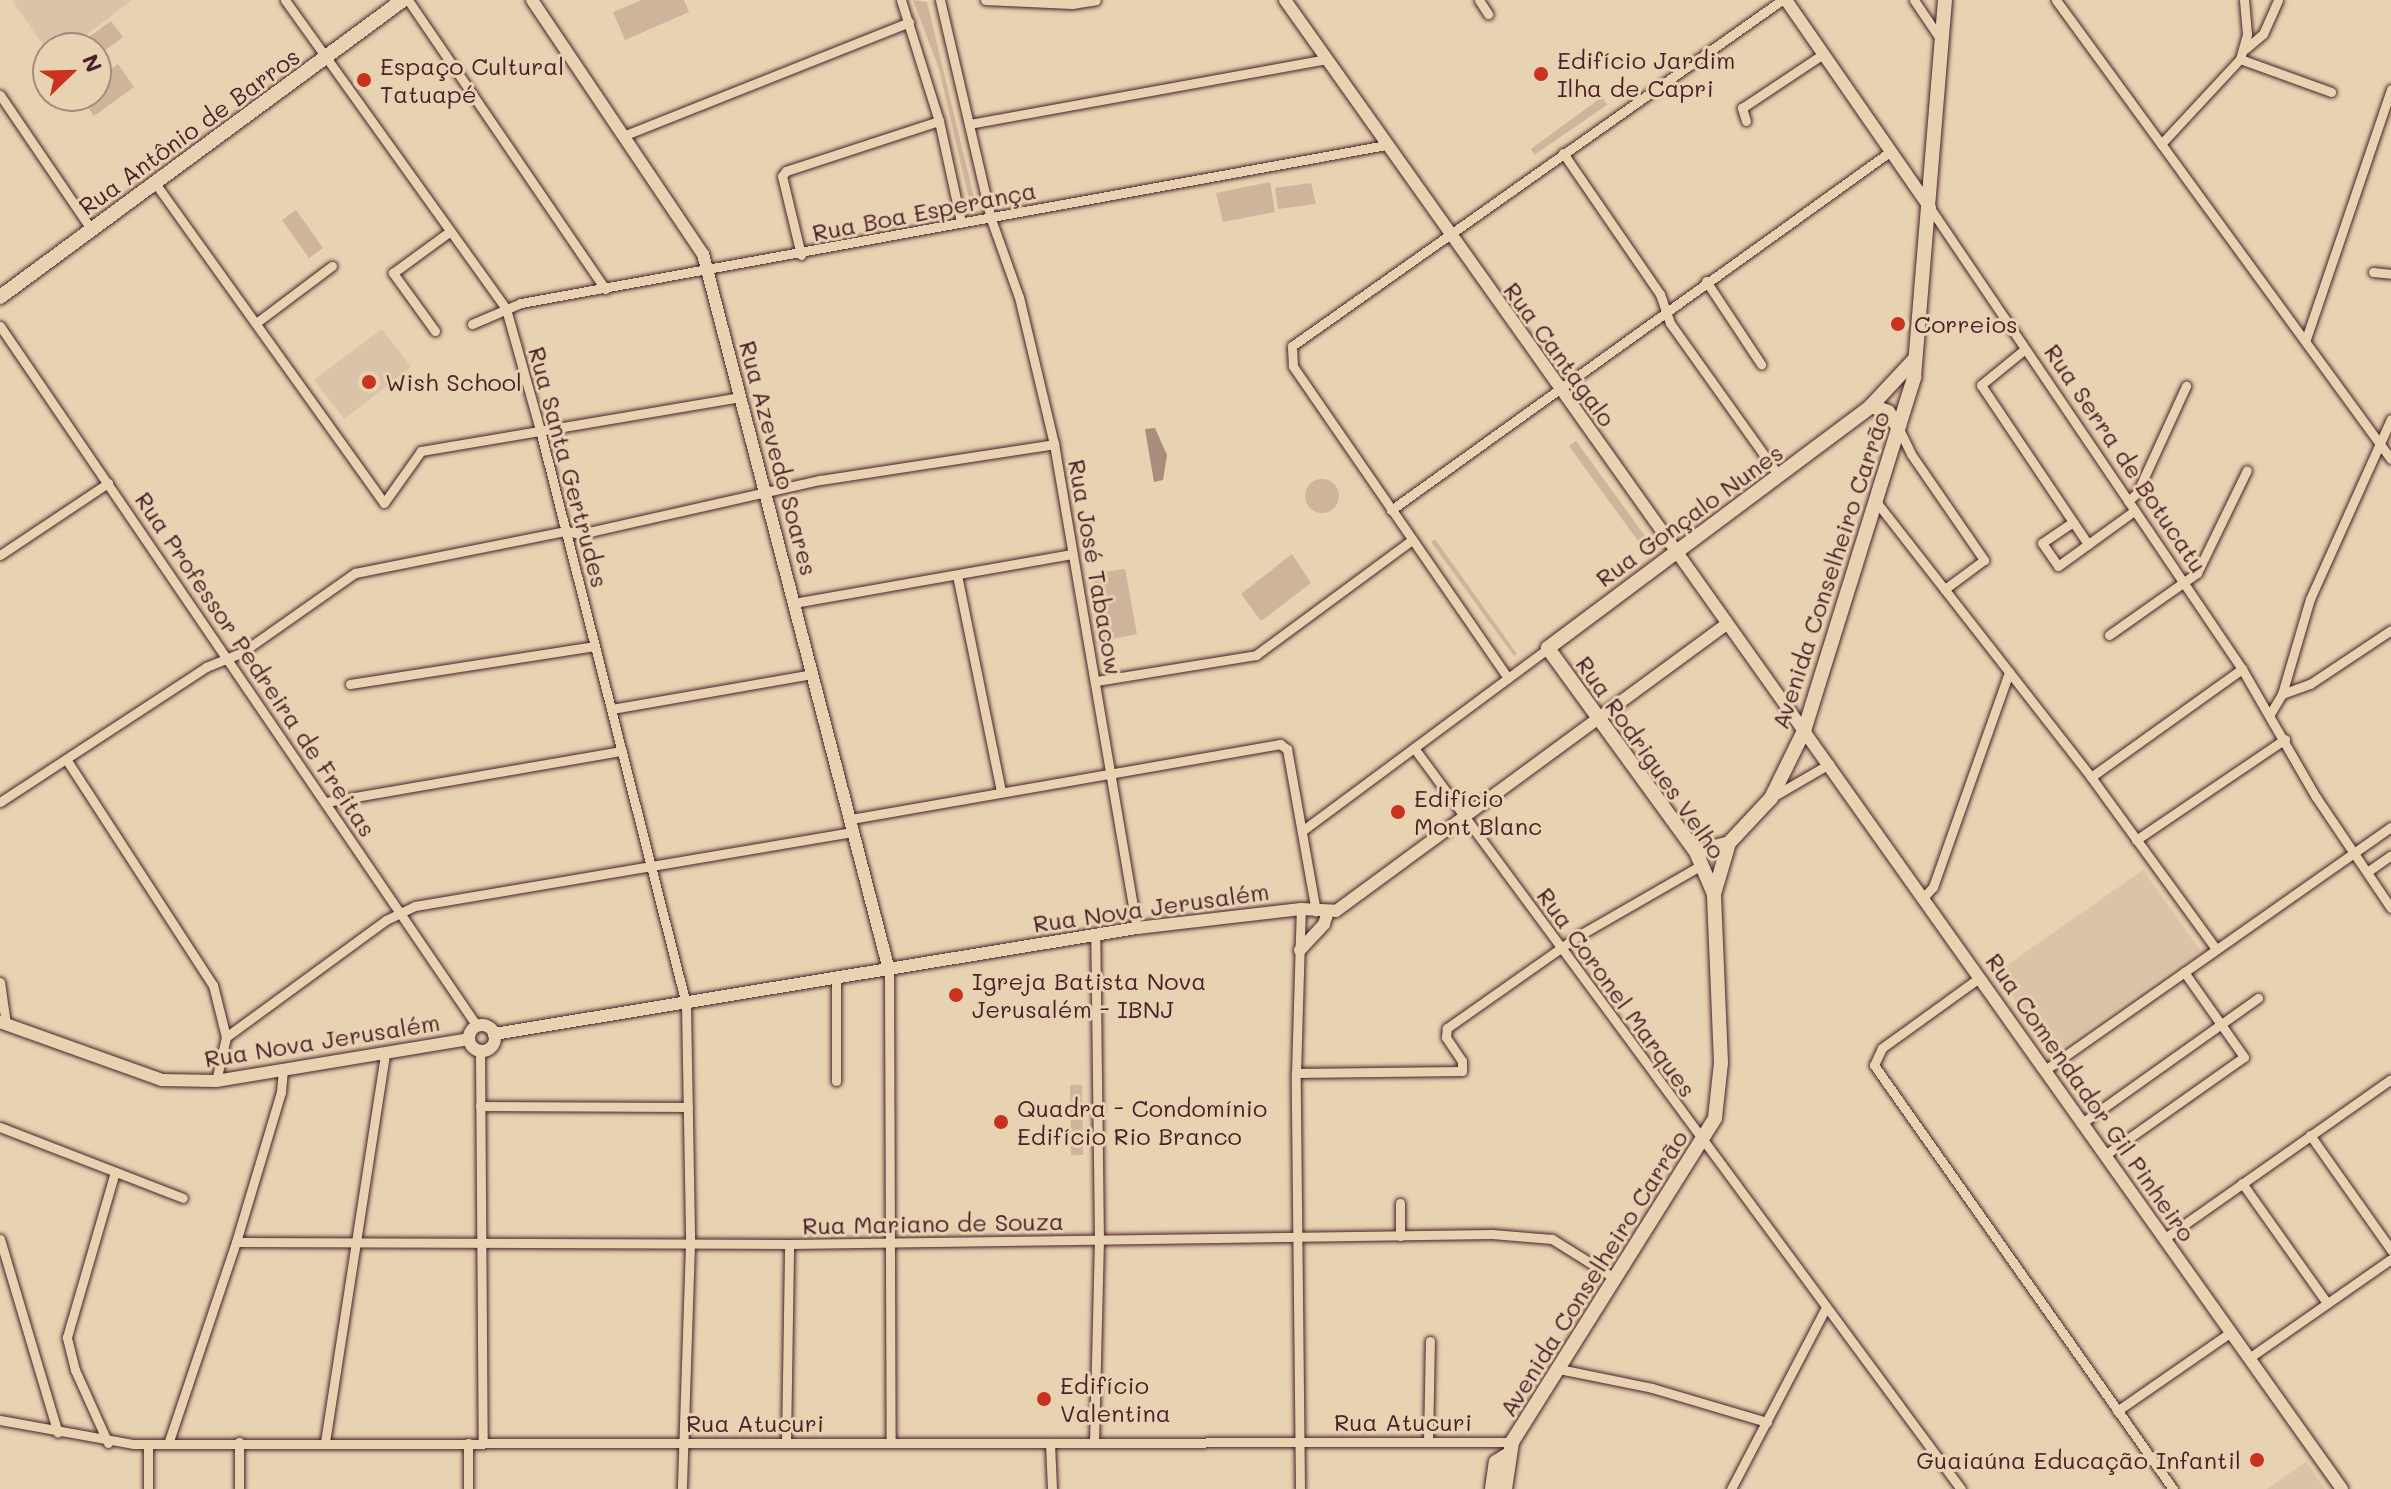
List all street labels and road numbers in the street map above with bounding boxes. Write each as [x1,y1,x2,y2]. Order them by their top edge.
street label: Rua Antônio de Barros [73,41,305,221]
street label: Rua Boa Esperança [810,175,1038,247]
street label: Rua Cantagalo [1498,276,1622,432]
street label: Rua Azevedo Soares [734,337,824,579]
street label: Rua Serra de Botucatu [2039,338,2213,578]
street label: Rua Santa Gertrudes [523,343,615,591]
street label: Avenida Conselheiro Carrão [1765,407,1895,733]
street label: Rua Gonçalo Nunes [1590,437,1788,593]
street label: Rua José Tabacow [1063,457,1129,677]
street label: Rua Professor Pedreira de Freitas [129,486,383,842]
street label: Rua Rodrigues Velho [1570,650,1732,864]
street label: Rua Nova Jerusalém [1031,876,1271,938]
street label: Rua Coronel Marques [1531,882,1703,1102]
street label: Rua Comendador Gil Pinheiro [1980,947,2202,1247]
street label: Rua Nova Jerusalém [202,1007,442,1073]
street label: Avenida Conselheiro Carrão [1493,1124,1693,1422]
street label: Rua Mariano de Souza [802,1206,1064,1240]
street label: Rua Atucuri [1334,1408,1472,1436]
street label: Rua Atucuri [686,1409,824,1437]

